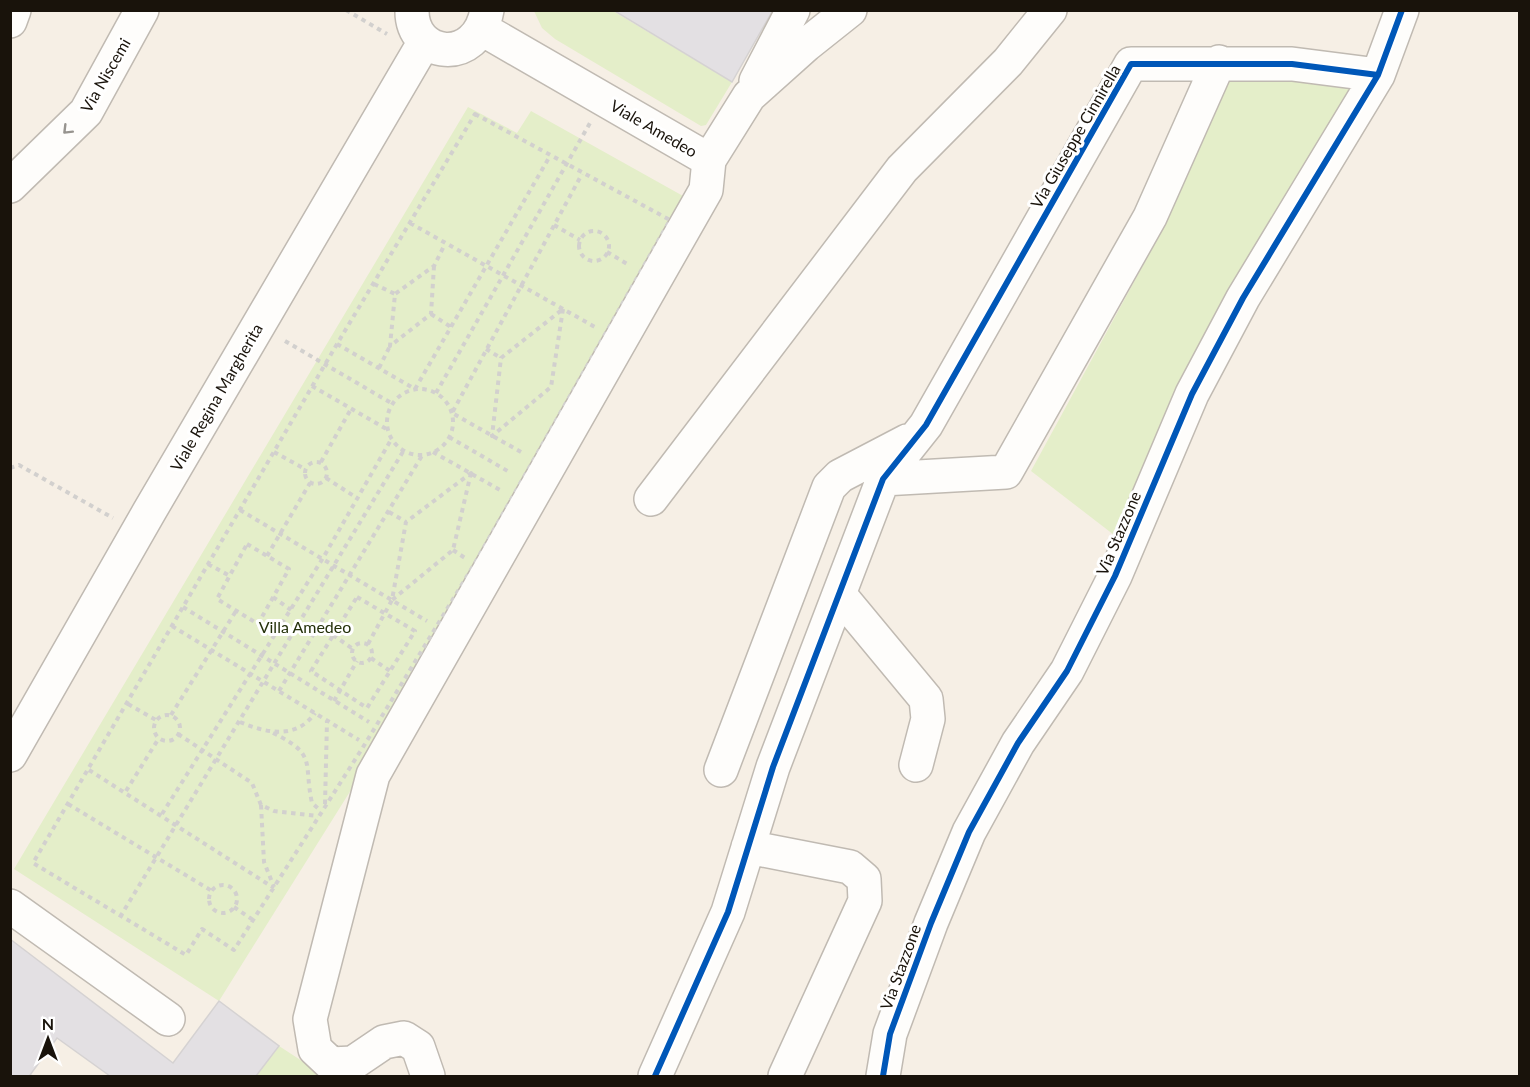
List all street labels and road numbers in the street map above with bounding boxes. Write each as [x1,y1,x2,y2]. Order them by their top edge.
street label: Via Niscemi [76,35,134,115]
street label: Via Giuseppe Cinnirella [1026,61,1124,211]
street label: Viale Amedeo [607,95,701,161]
street label: Viale Regina Margherita [166,320,266,474]
street label: Via Stazzone [1092,488,1144,578]
street label: Via Stazzone [876,922,924,1012]

